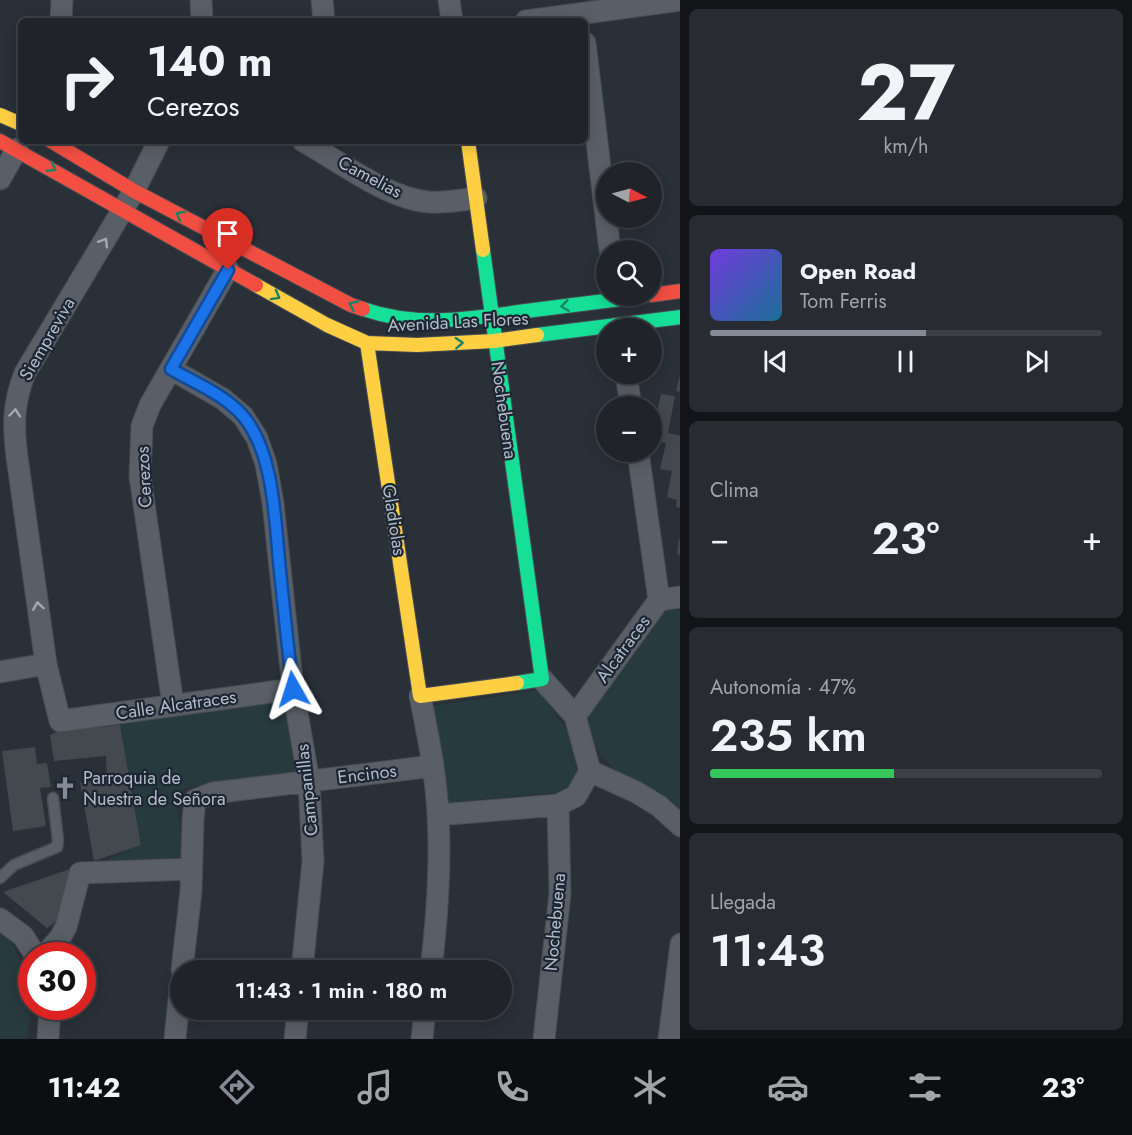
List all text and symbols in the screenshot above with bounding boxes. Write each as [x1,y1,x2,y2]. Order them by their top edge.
text: 140 m [147,31,273,92]
text: 27 [857,37,955,149]
icon: right [48,42,126,120]
text: Cerezos [147,87,239,126]
text: km/h [883,132,929,161]
street label: Camelias [333,149,407,205]
one-way arrow [45,161,56,173]
north arrow [596,162,662,228]
map controls [596,162,662,462]
pin [202,208,253,270]
one-way arrow [176,211,186,222]
icon: arrive [211,217,244,250]
one-way arrow [97,237,108,248]
button: search [596,240,662,306]
text: Open Road [800,255,916,287]
text: Tom Ferris [800,287,887,316]
one-way arrow [270,289,280,300]
street label: Siempreviva [13,293,81,385]
one-way arrow [561,300,570,312]
one-way arrow [348,301,359,313]
street label: Avenida Las Flores [387,305,529,339]
button: + [596,318,662,384]
one-way arrow [454,336,463,349]
icon: previous [759,345,792,378]
icon: pause [889,345,922,378]
icon: next [1020,345,1053,378]
street label: Nochebuena [484,360,524,460]
button: − [596,396,662,462]
one-way arrow [8,409,21,418]
street label: Cerezos [129,446,159,508]
text: Clima [710,476,759,505]
street label: Gladiolas [376,483,412,557]
text: 23° [871,506,940,571]
text: − [710,515,729,562]
text: + [1082,515,1102,562]
one-way arrow [33,602,45,611]
street label: Alcatraces [590,610,656,688]
position arrow [261,657,325,721]
text: Autonomía · 47% [710,673,856,702]
street label: Calle Alcatraces [114,684,238,726]
text: 235 km [710,703,867,768]
street label: Campanillas [289,743,325,837]
street label: Encinos [336,757,398,791]
place label: Parroquia de Nuestra de Señora [83,765,226,812]
church icon: Parroquia de Nuestra de Señora [52,775,78,801]
street label: Nochebuena [538,872,572,972]
text: Llegada [710,888,776,917]
text: 11:43 [710,918,825,983]
speed limit sign: 30 [18,942,96,1020]
text: 11:43 · 1 min · 180 m [235,974,447,1006]
icon: directions [216,1066,258,1108]
icon: music [354,1066,396,1108]
icon: phone [491,1066,533,1108]
icon: climate [629,1066,671,1108]
icon: car [767,1066,809,1108]
icon: filters [904,1066,946,1108]
text: 11:42 [48,1068,121,1107]
text: 23° [1042,1068,1084,1107]

